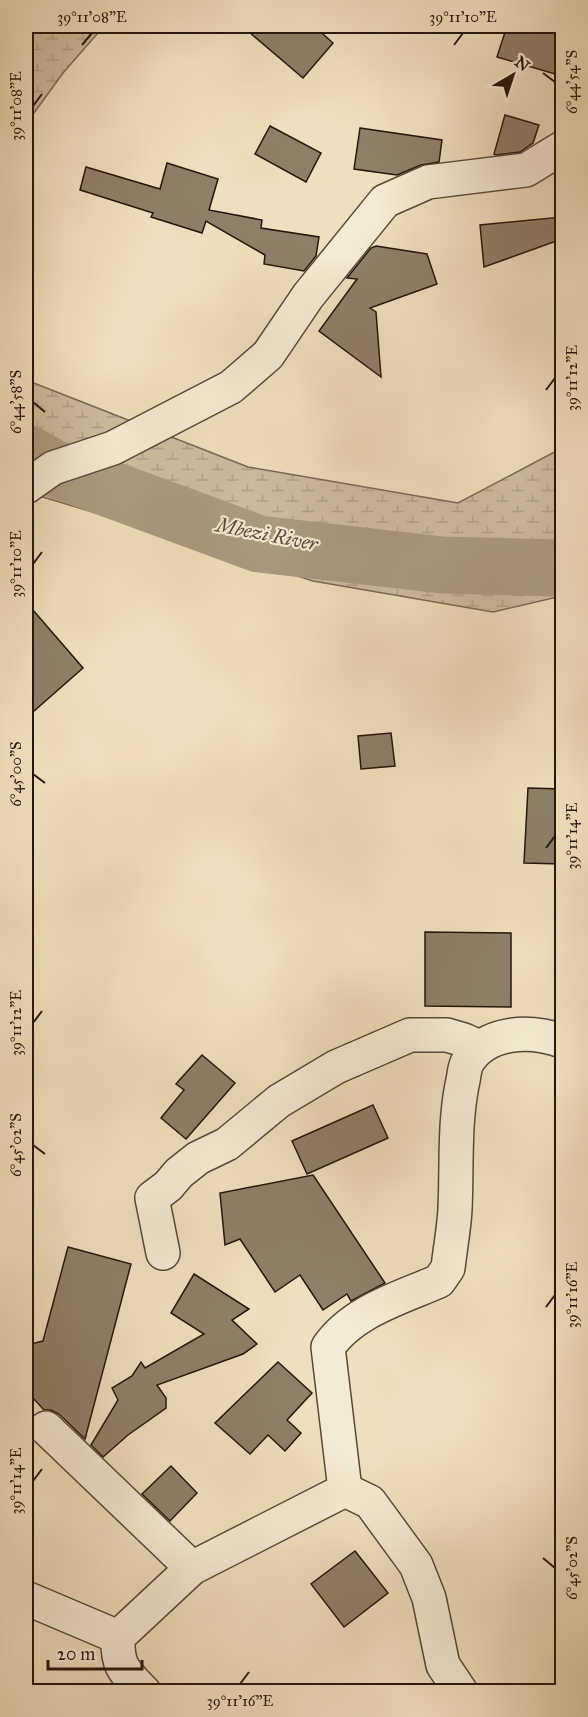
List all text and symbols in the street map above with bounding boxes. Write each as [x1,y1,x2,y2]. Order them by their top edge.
text: 39°11'08"E [57,8,127,26]
text: 39°11'10"E [429,8,497,26]
north arrow [483,45,543,105]
text: 6°44'54"S [563,50,581,114]
text: N [511,52,534,76]
text: 39°11'08"E [7,71,25,141]
text: 39°11'12"E [563,345,581,411]
text: 6°44'58"S [7,370,25,434]
water label: Mbezi River [212,512,321,556]
text: 39°11'10"E [7,530,25,598]
text: 6°45'00"S [7,741,25,807]
text: 39°11'14"E [563,802,581,870]
text: 39°11'12"E [7,990,25,1056]
text: 6°45'02"S [7,1113,25,1177]
text: 39°11'16"E [563,1262,581,1328]
text: 39°11'14"E [7,1447,25,1515]
text: 6°45'02"S [563,1536,581,1600]
scale bar [48,1633,142,1671]
text: 20 m [57,1643,95,1665]
text: 39°11'16"E [207,1692,273,1710]

